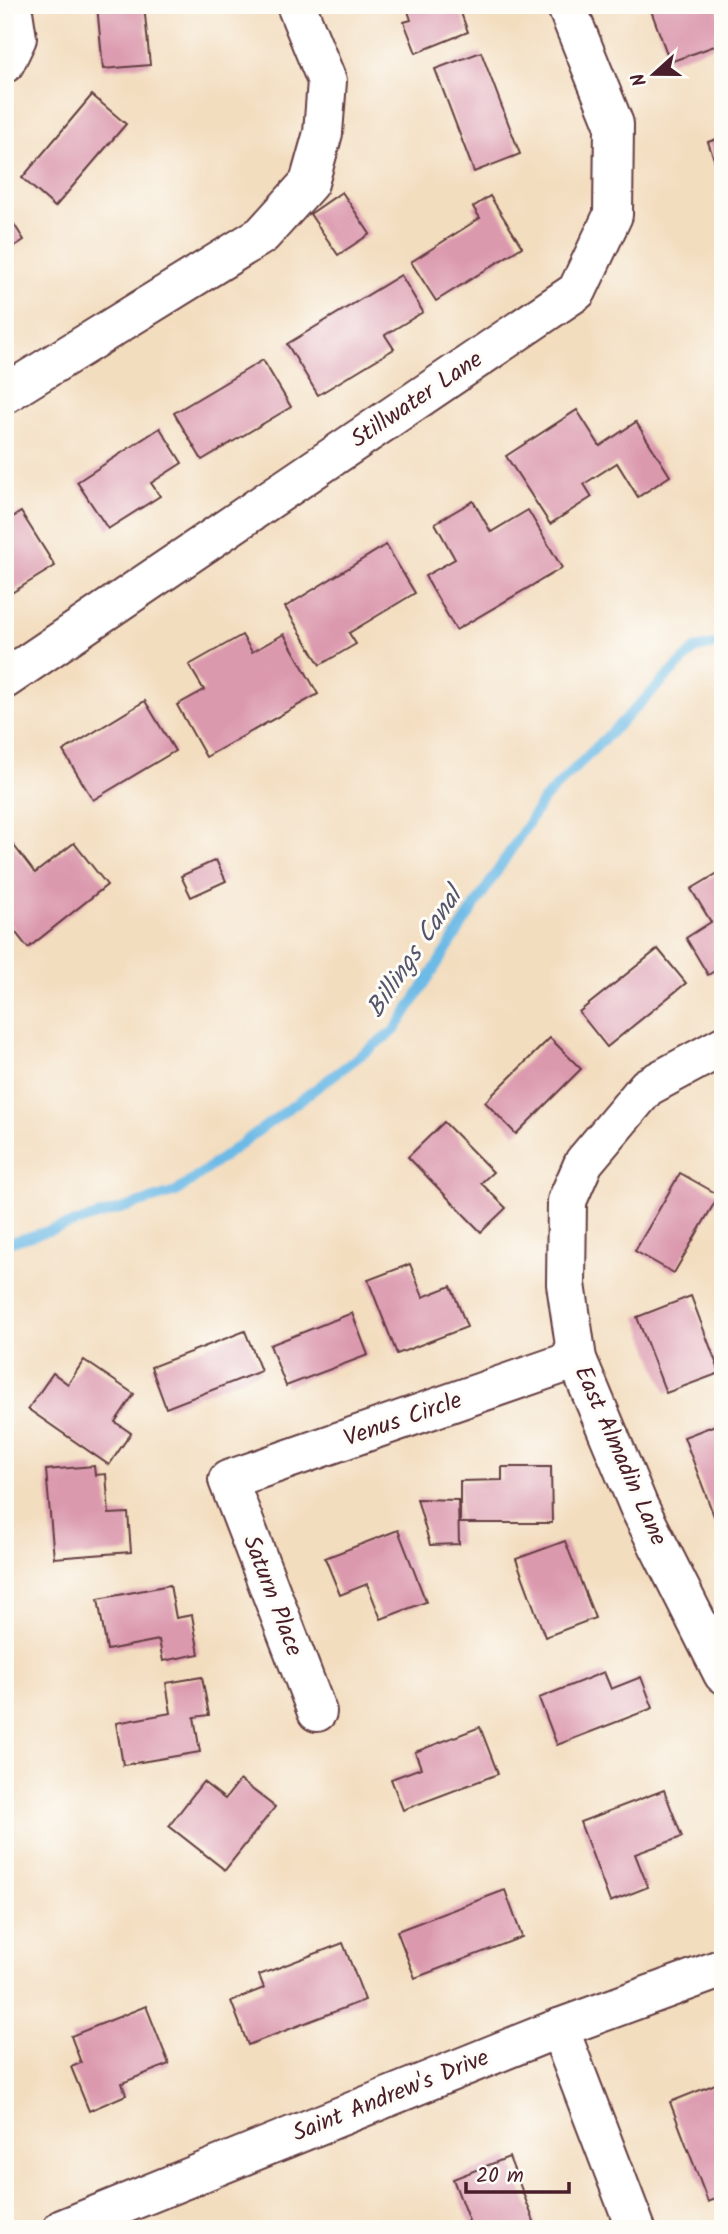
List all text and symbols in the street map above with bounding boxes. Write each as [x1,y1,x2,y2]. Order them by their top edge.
north arrow [620,38,690,108]
text: N [624,68,656,90]
street label: Stillwater Lane [343,341,491,459]
water label: Billings Canal [356,875,477,1027]
street label: East Almadin Lane [563,1360,677,1552]
street label: Venus Circle [338,1381,468,1458]
street label: Saturn Place [231,1530,313,1662]
street label: Saint Andrew's Drive [287,2039,495,2153]
scale bar [466,2150,569,2194]
text: 20 m [476,2160,524,2193]

